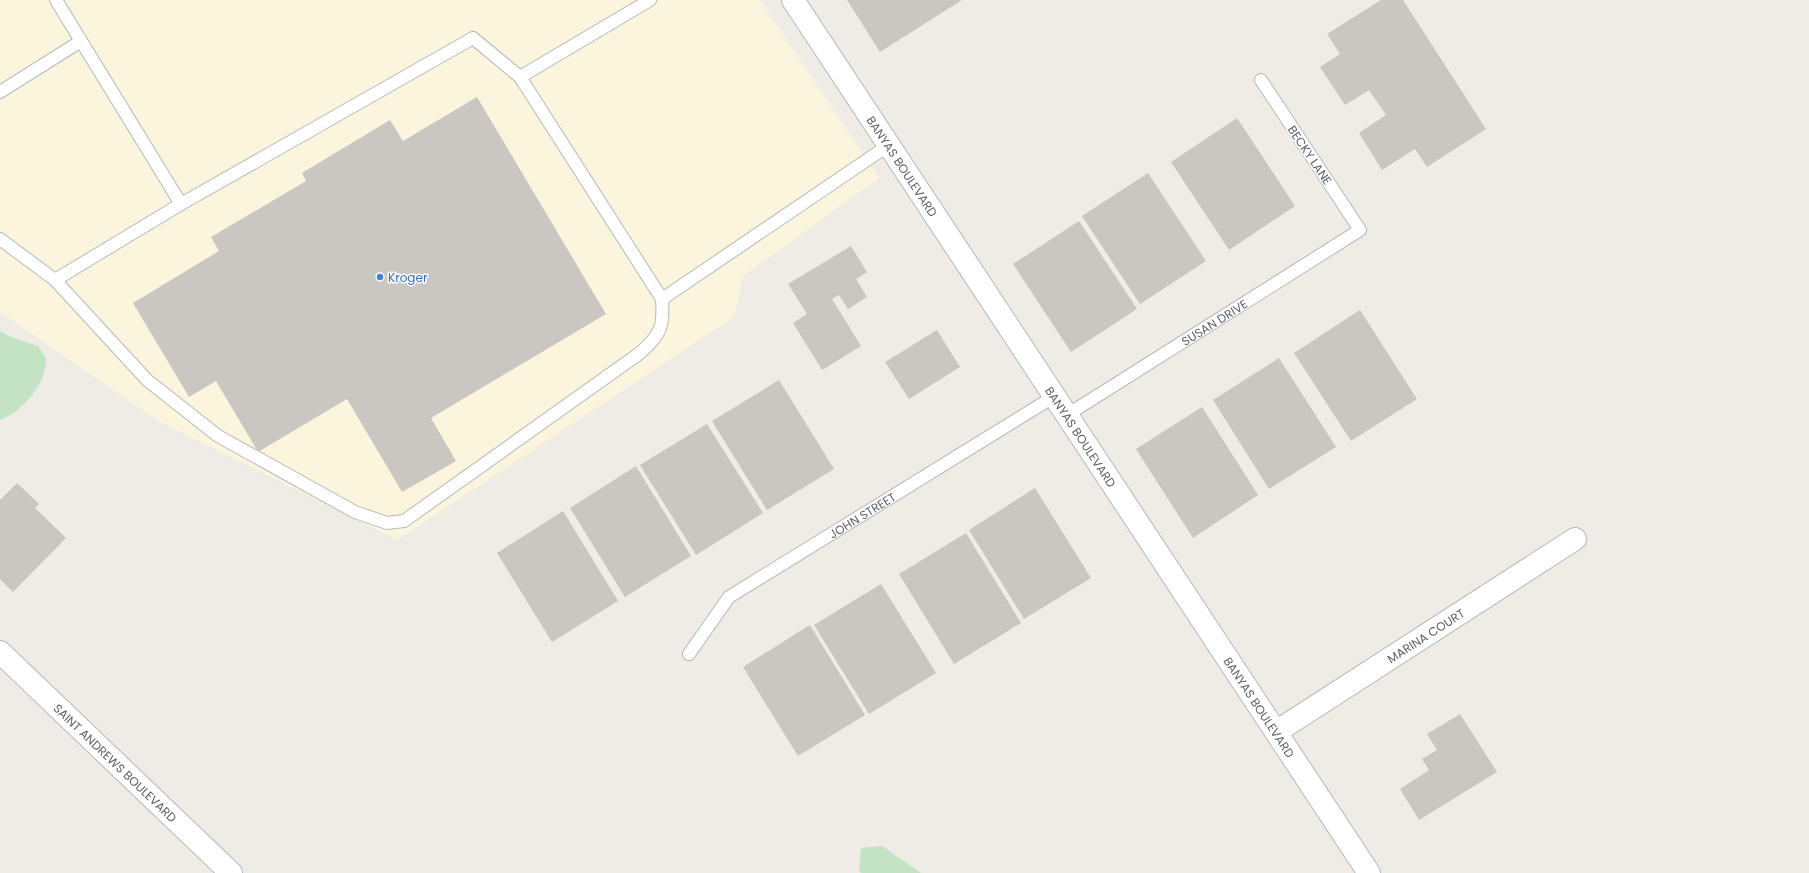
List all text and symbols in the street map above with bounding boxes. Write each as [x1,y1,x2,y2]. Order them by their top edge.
street label: BANYAS BOULEVARD [863,112,942,220]
street label: BECKY LANE [1284,122,1336,188]
place label: Kroger [388,269,428,286]
marker: Kroger [375,272,385,282]
street label: SUSAN DRIVE [1178,295,1250,349]
street label: BANYAS BOULEVARD [1042,383,1120,490]
street label: JOHN STREET [826,488,899,542]
street label: MARINA COURT [1384,604,1468,667]
street label: BANYAS BOULEVARD [1220,653,1299,761]
street label: SAINT ANDREWS BOULEVARD [50,699,181,826]

